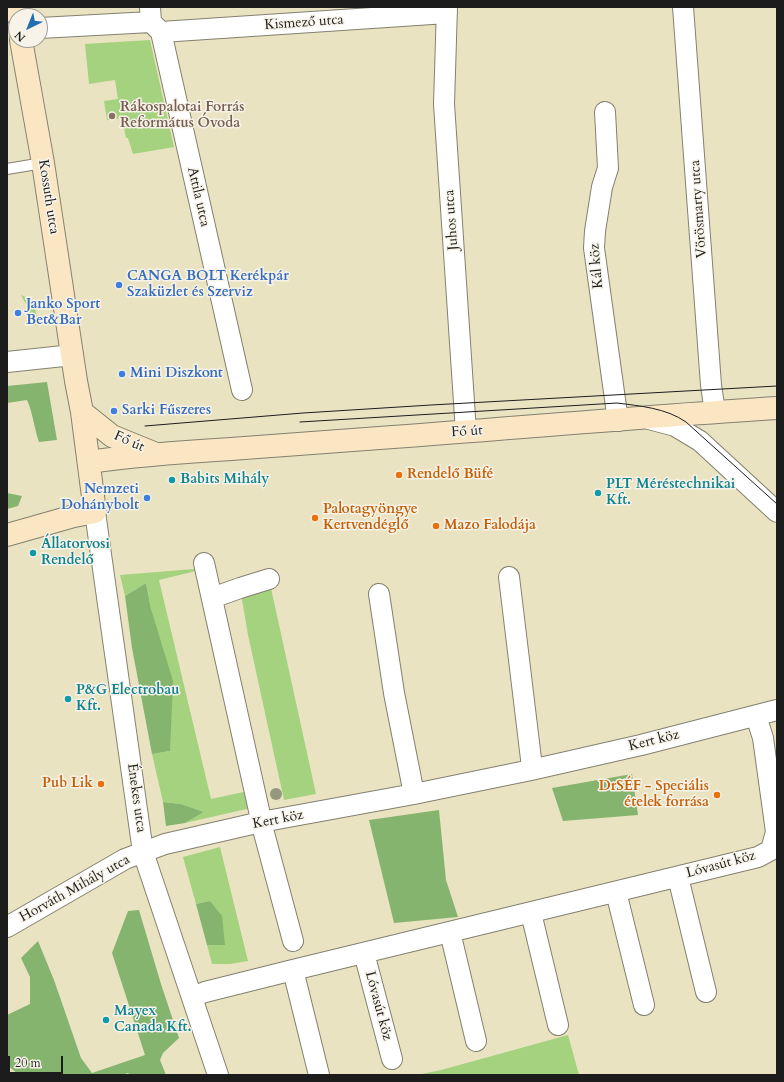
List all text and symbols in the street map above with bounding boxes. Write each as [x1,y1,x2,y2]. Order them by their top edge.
north arrow [8,8,48,48]
street label: Kismező utca [264,12,344,34]
text: N [12,28,29,45]
place label: Rákospalotai Forrás Református Óvoda [120,100,244,132]
marker: Rákospalotai Forrás Református Óvoda [107,111,117,121]
street label: Kossuth utca [34,158,62,236]
street label: Vörösmarty utca [687,159,711,259]
street label: Attila utca [183,166,213,228]
street label: Juhos utca [442,189,462,251]
street label: Kál köz [587,243,607,289]
place label: CANGA BOLT Kerékpár Szaküzlet és Szerviz [127,269,289,302]
marker: CANGA BOLT Kerékpár Szaküzlet és Szerviz [114,280,124,290]
place label: Janko Sport Bet&Bar [26,297,100,330]
marker: Janko Sport Bet&Bar [13,308,23,318]
place label: Mini Diszkont [130,366,223,382]
marker: Mini Diszkont [117,369,127,379]
place label: Sarki Fűszeres [122,403,211,419]
marker: Sarki Fűszeres [109,406,119,416]
street label: Fő út [451,423,483,441]
street label: Fő út [111,428,147,456]
place label: Rendelő Büfé [407,467,493,483]
marker: Rendelő Büfé [394,470,404,480]
place label: Babits Mihály [180,472,269,488]
marker: Babits Mihály [167,475,177,485]
place label: PLT Méréstechnikai Kft. [606,477,735,510]
place label: Nemzeti Dohánybolt [61,482,139,514]
marker: PLT Méréstechnikai Kft. [593,488,603,498]
marker: Nemzeti Dohánybolt [142,493,152,503]
place label: Palotagyöngye Kertvendéglő [323,502,418,534]
marker: Palotagyöngye Kertvendéglő [310,513,320,523]
place label: Mazo Falodája [444,518,536,534]
marker: Mazo Falodája [431,521,441,531]
place label: Állatorvosi Rendelő [41,537,110,570]
marker: Állatorvosi Rendelő [28,548,38,558]
place label: P&G Electrobau Kft. [76,683,179,716]
marker: P&G Electrobau Kft. [63,694,73,704]
street label: Kert köz [627,727,681,755]
street label: Énekes utca [123,762,149,834]
place label: Pub Lik [42,776,93,792]
marker: Pub Lik [96,779,106,789]
place label: DrSÉF - Speciális ételek forrása [599,779,709,812]
marker: DrSÉF - Speciális ételek forrása [712,790,722,800]
street label: Kert köz [251,807,305,833]
street label: Lóvasút köz [685,848,757,882]
street label: Horváth Mihály utca [17,852,133,926]
street label: Lóvasút köz [361,970,395,1042]
place label: Mayex Canada Kft. [114,1004,192,1036]
marker: Mayex Canada Kft. [101,1015,111,1025]
scale bar [10,1048,65,1074]
text: 20 m [15,1055,41,1071]

